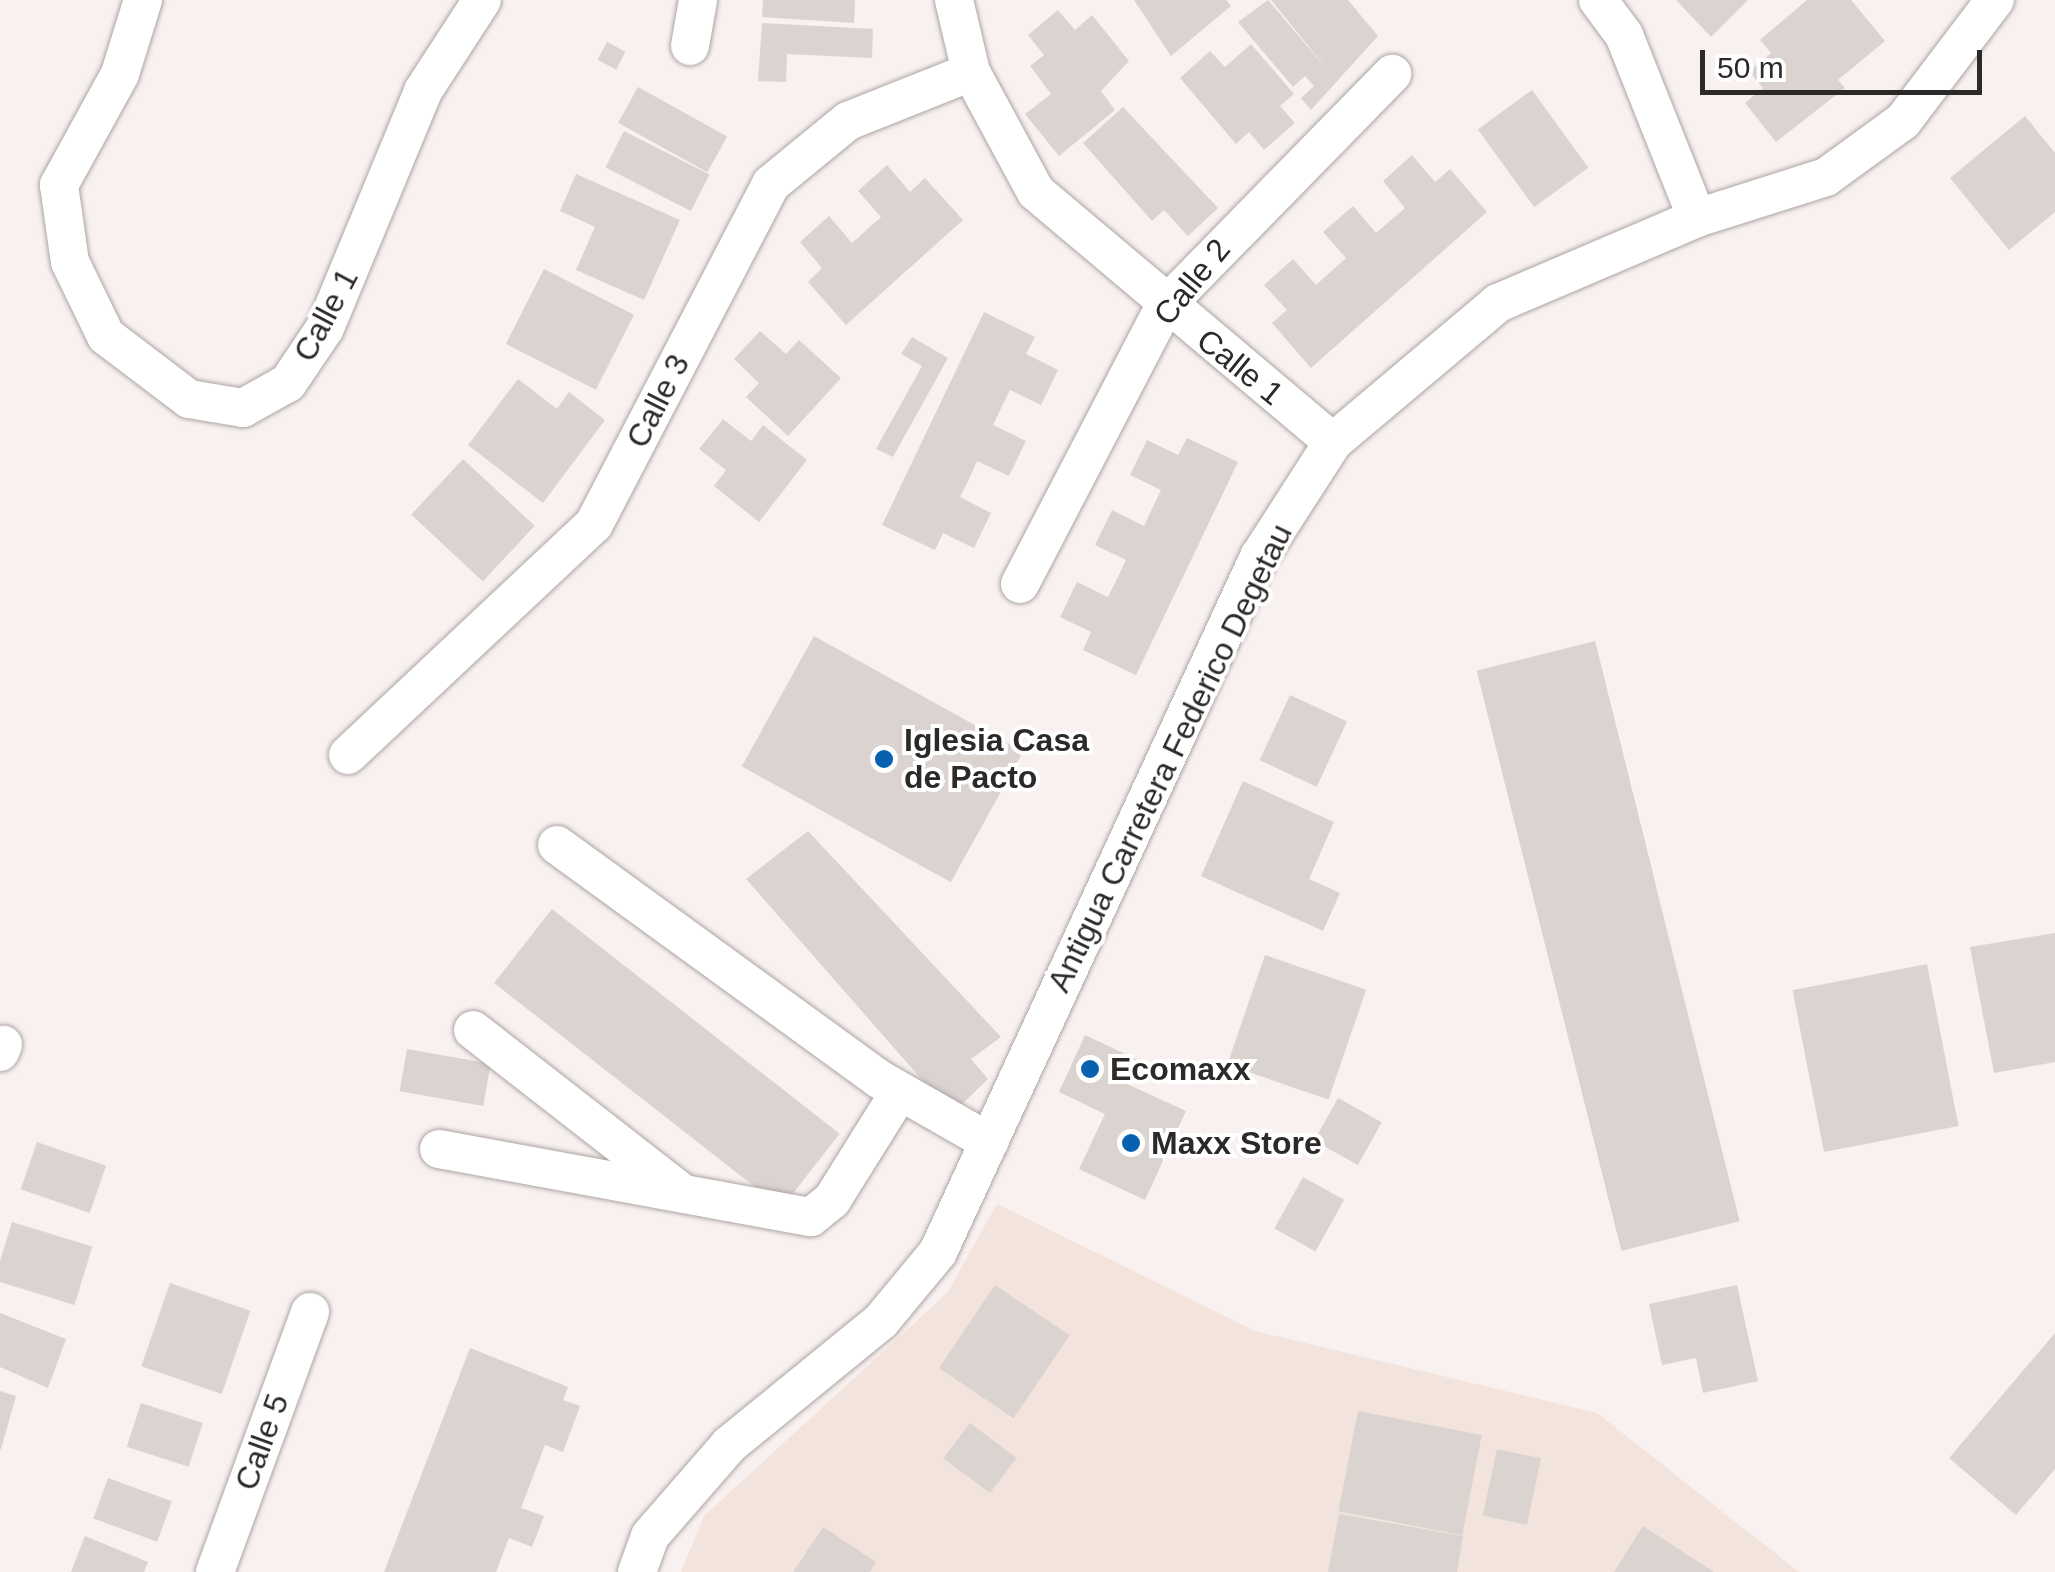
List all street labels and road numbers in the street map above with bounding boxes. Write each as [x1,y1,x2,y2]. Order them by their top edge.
street label: Calle 2 [1146,231,1238,333]
street label: Calle 1 [286,262,366,368]
street label: Calle 1 [1189,321,1291,413]
street label: Calle 3 [618,348,698,454]
street label: Antigua Carretera Federico Degetau [1040,518,1300,998]
street label: Calle 5 [227,1389,297,1495]

